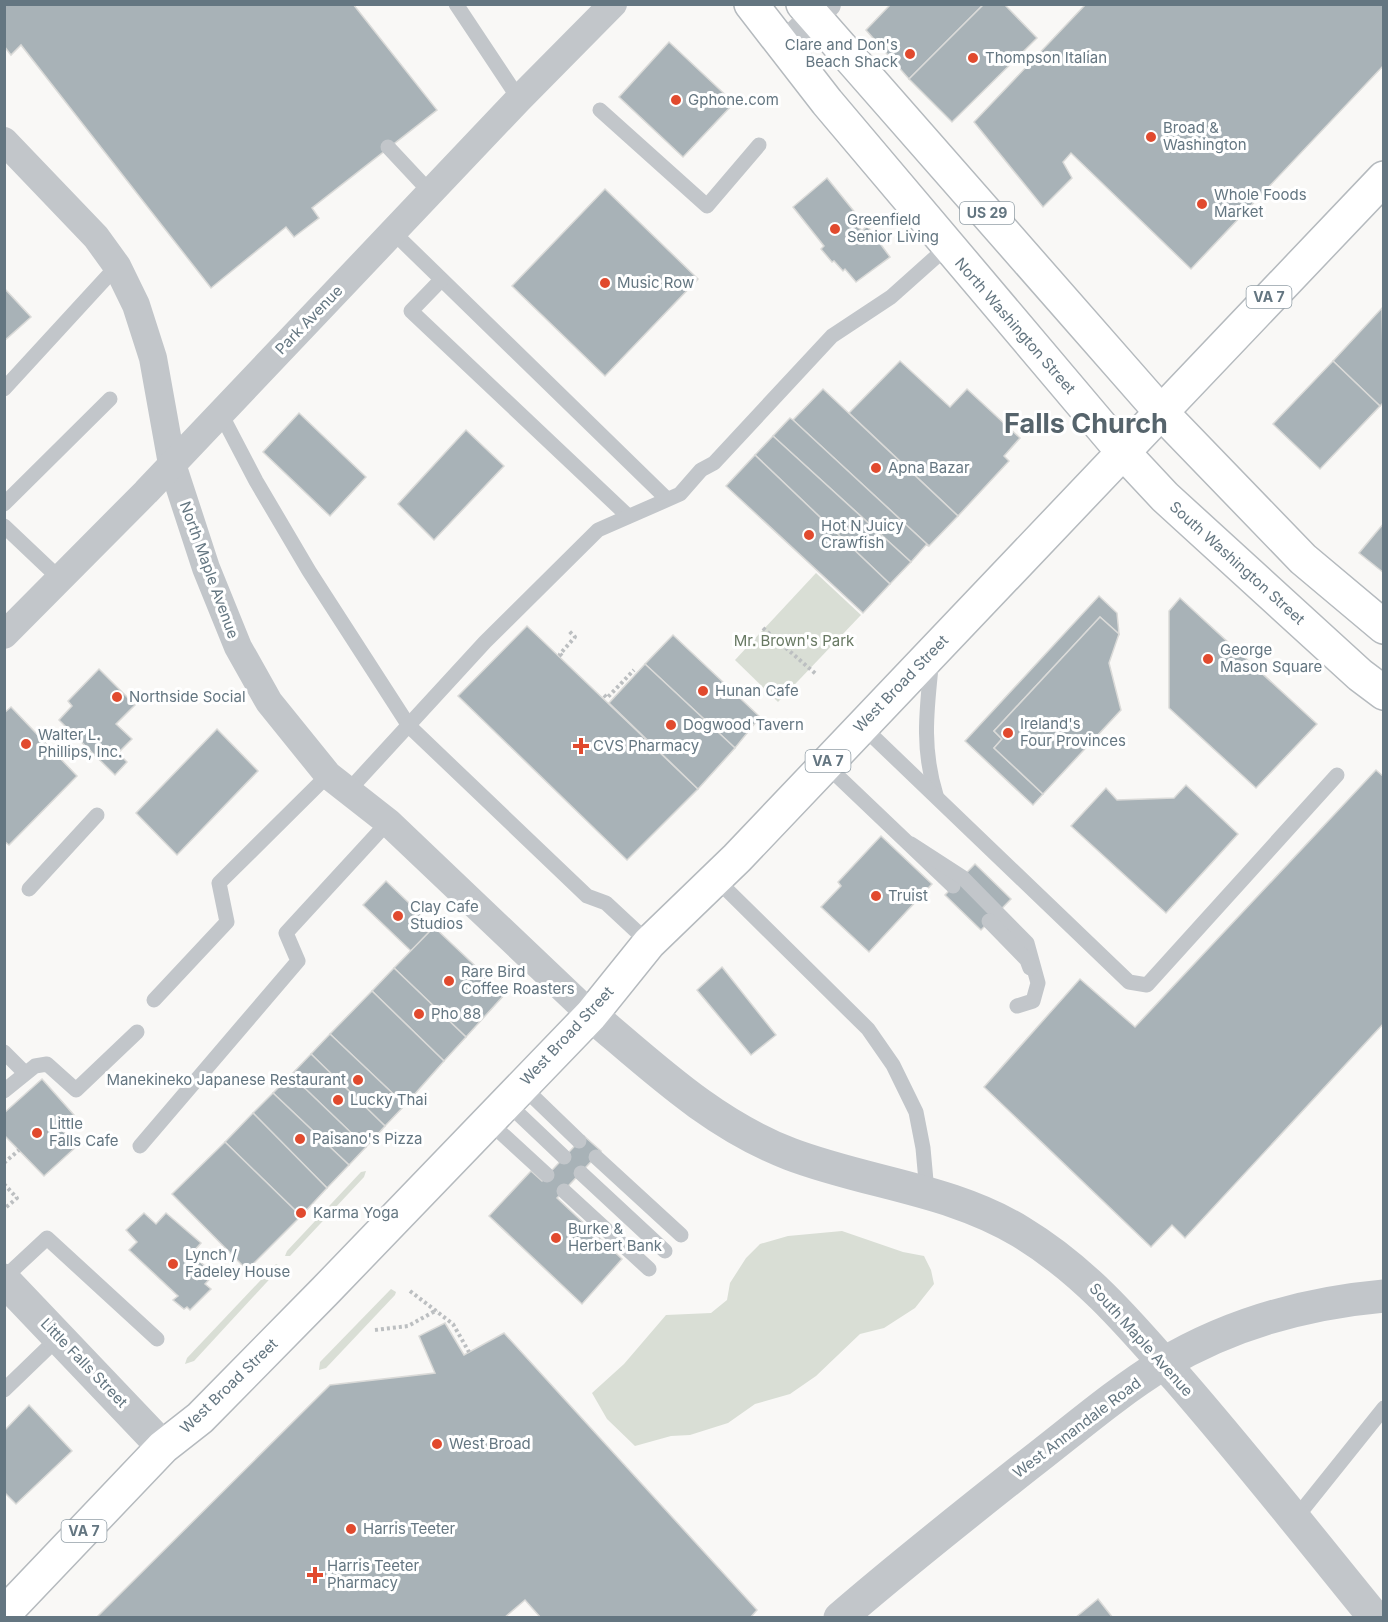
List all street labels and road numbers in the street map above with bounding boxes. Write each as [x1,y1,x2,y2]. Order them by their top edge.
road number: US 29 [960,202,1014,224]
street label: North Washington Street [951,254,1080,398]
street label: Park Avenue [271,281,346,358]
road number: VA 7 [1246,286,1292,308]
street label: South Washington Street [1166,497,1309,628]
street label: North Maple Avenue [176,499,243,641]
street label: West Broad Street [849,631,952,736]
road number: VA 7 [806,750,850,772]
street label: West Broad Street [516,982,617,1089]
street label: South Maple Avenue [1085,1279,1197,1400]
street label: Little Falls Street [37,1314,132,1411]
street label: West Broad Street [176,1334,281,1437]
street label: West Annandale Road [1009,1373,1145,1482]
road number: VA 7 [62,1520,106,1542]

